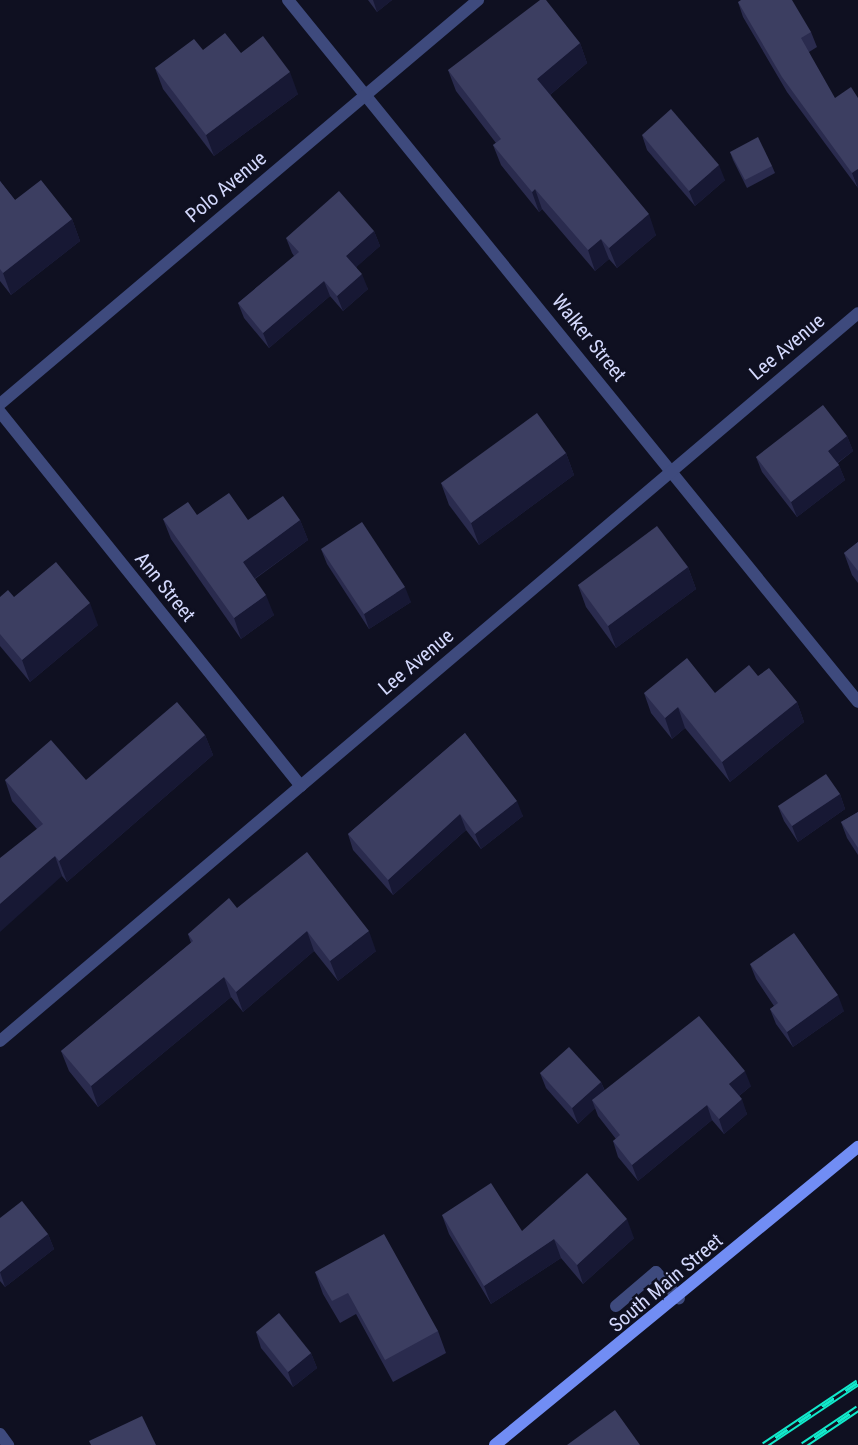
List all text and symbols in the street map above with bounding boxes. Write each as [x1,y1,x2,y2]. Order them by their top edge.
street label: Polo Avenue [181,146,271,228]
street label: Walker Street [547,290,631,386]
street label: Lee Avenue [745,309,829,385]
street label: Ann Street [130,547,200,627]
street label: Lee Avenue [374,624,458,700]
street label: South Main Street [604,1229,728,1337]

